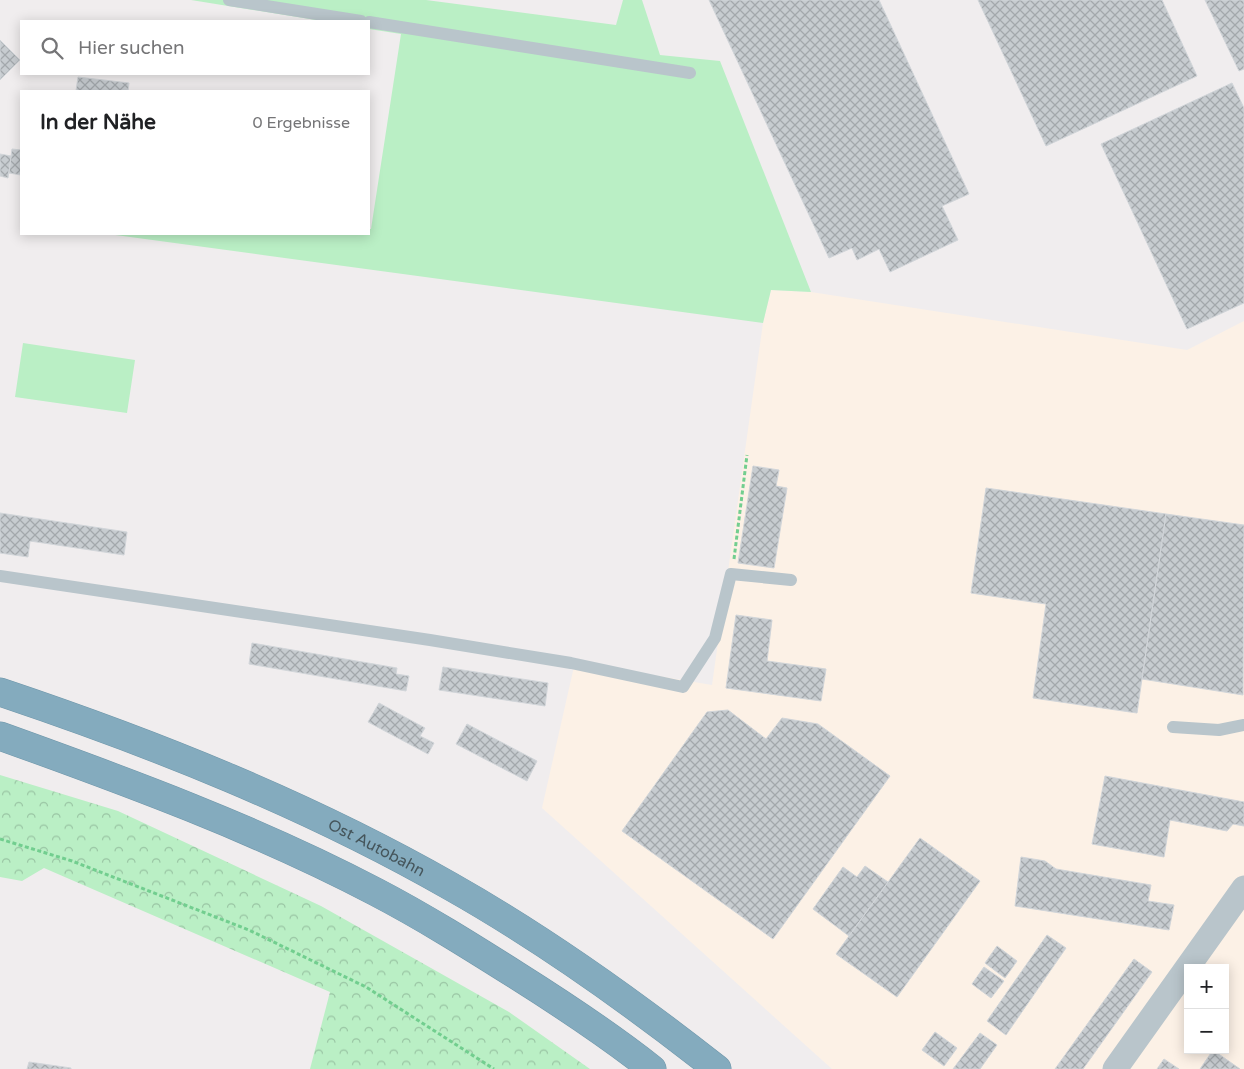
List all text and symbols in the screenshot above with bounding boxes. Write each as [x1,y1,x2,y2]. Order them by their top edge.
search box [20,20,370,75]
icon: search [38,34,66,62]
text: Hier suchen [78,37,185,59]
text: In der Nähe [40,110,156,135]
text: 0 Ergebnisse [252,113,350,133]
street label: Ost Autobahn [325,815,429,881]
map controls [1184,964,1229,1054]
button: + [1184,964,1229,1009]
button: − [1184,1009,1229,1054]

